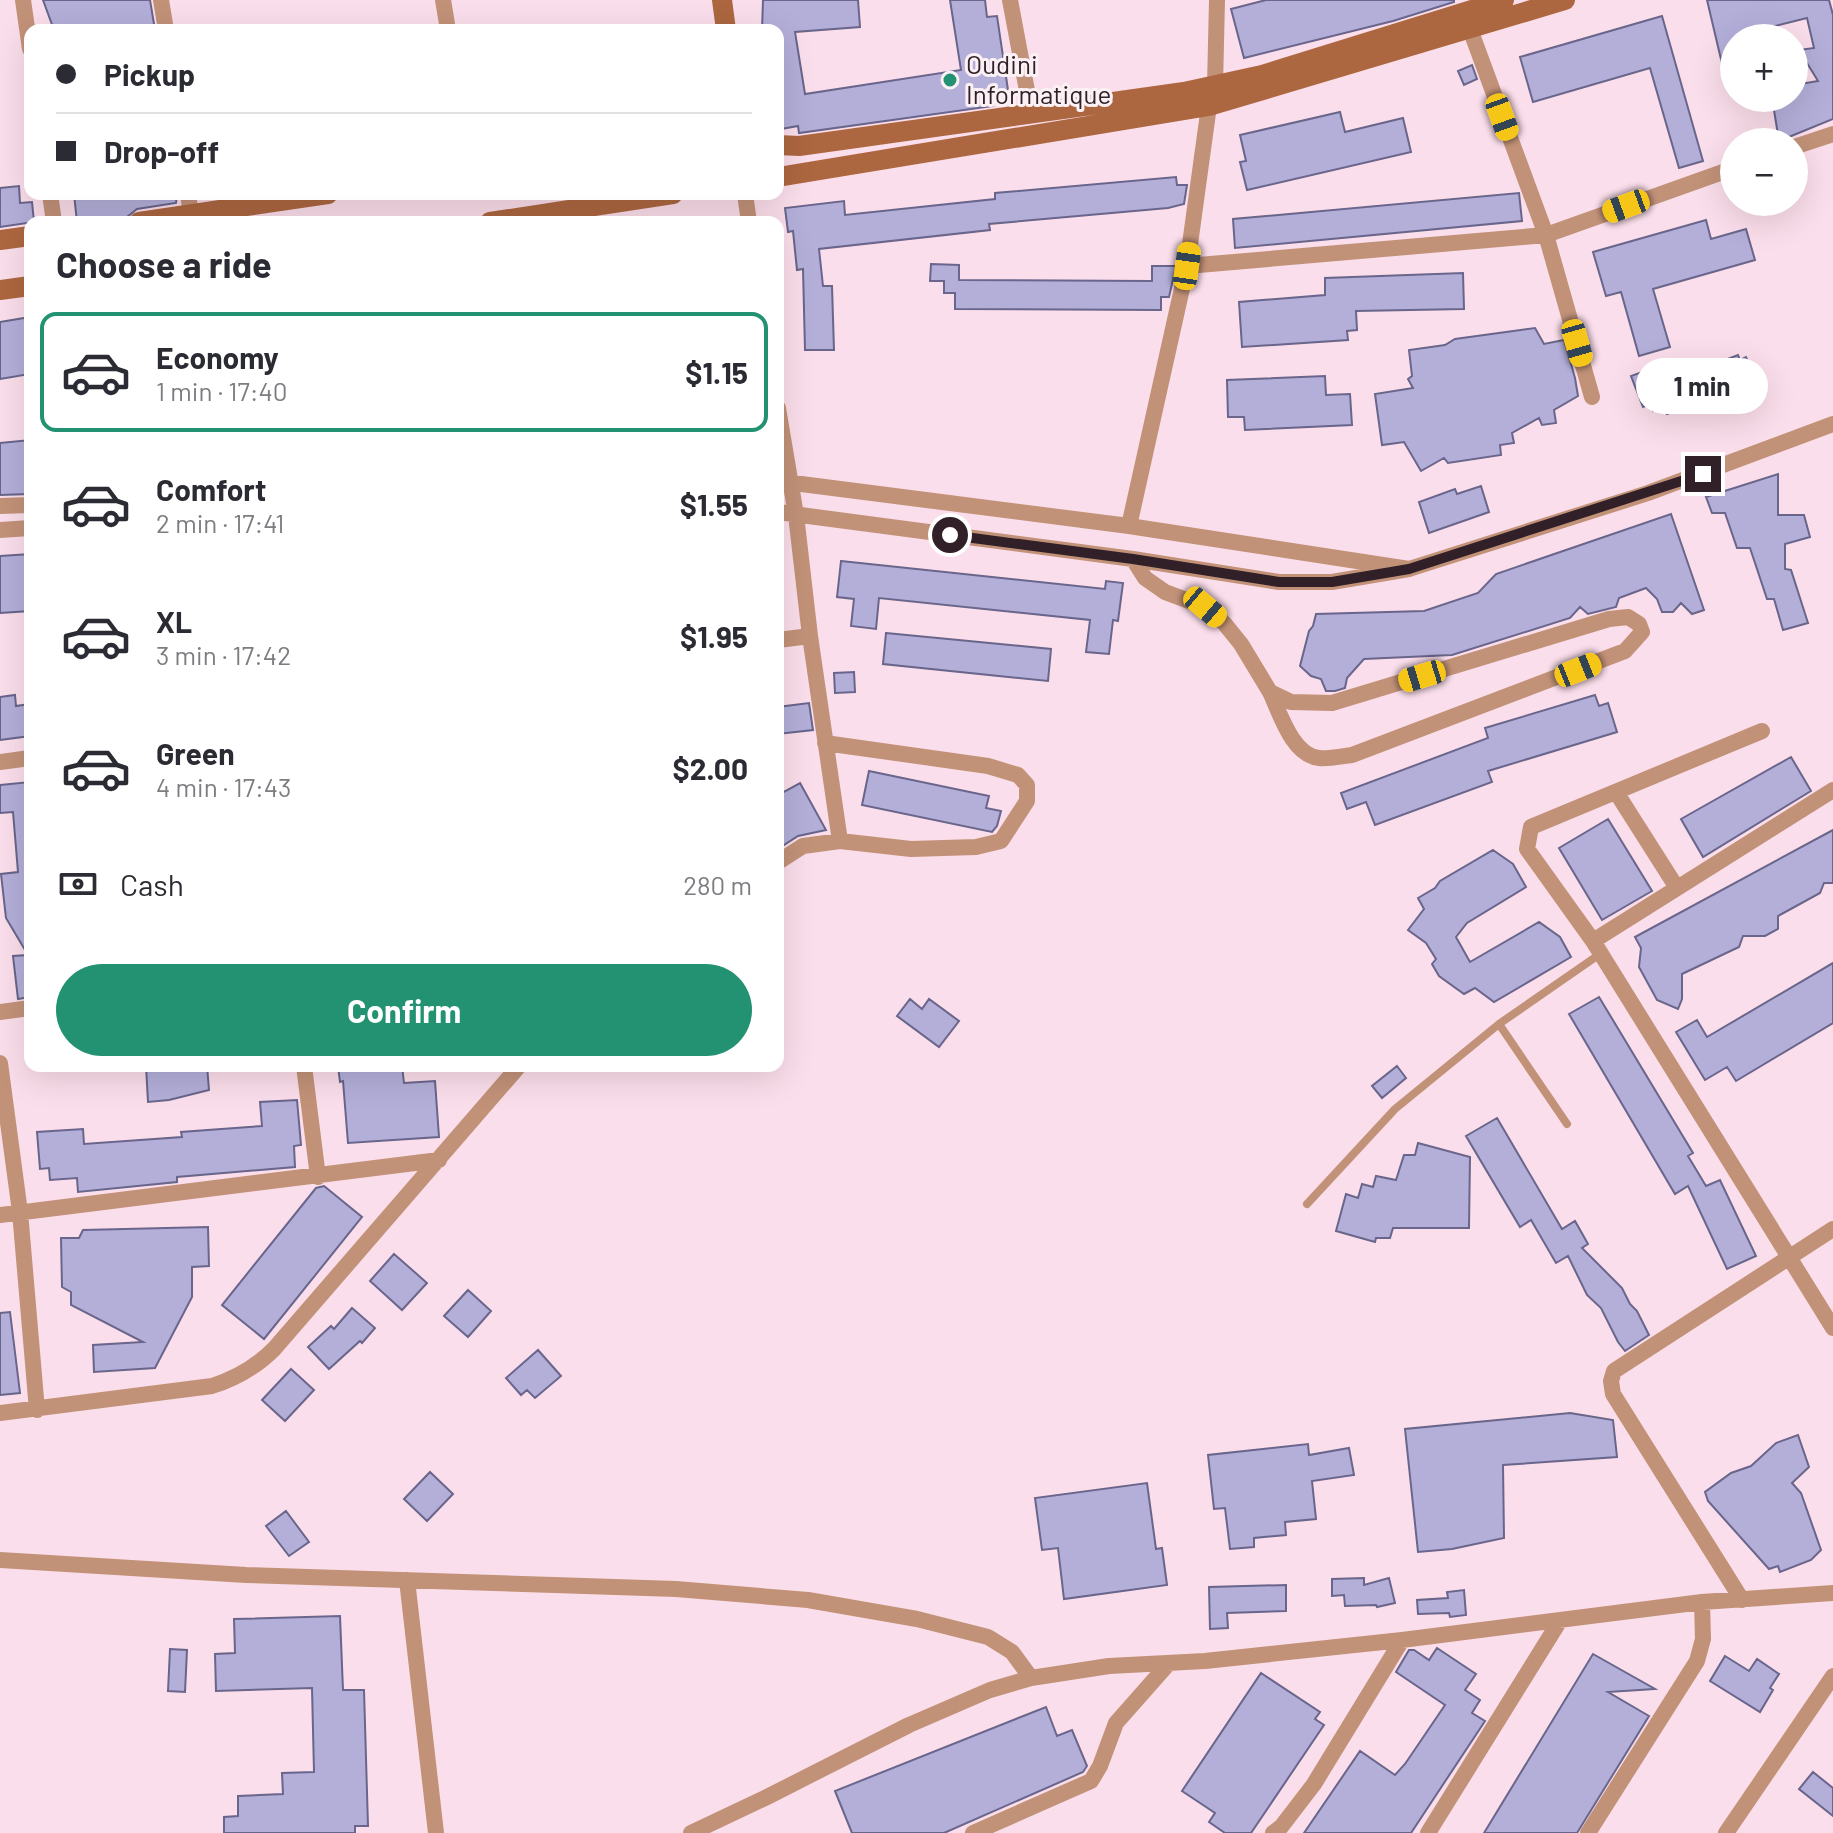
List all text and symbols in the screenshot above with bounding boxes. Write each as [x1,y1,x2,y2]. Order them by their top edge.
map controls [1720,24,1808,216]
button: + [1720,24,1808,112]
place label: Oudini Informatique [966,48,1111,109]
text: Pickup [104,56,195,92]
marker: Oudini Informatique [941,71,959,89]
car [1483,90,1521,144]
button: − [1720,128,1808,216]
text: Drop-off [104,133,219,169]
car [1599,187,1653,225]
car [1172,241,1202,291]
text: Choose a ride [56,242,272,285]
car [1559,317,1595,369]
icon: car [60,336,132,408]
text: Economy [156,339,279,375]
text: $1.15 [685,354,748,390]
callout: 1 min [1637,358,1769,414]
text: 1 min [1674,370,1730,401]
text: 1 min · 17:40 [156,375,288,406]
route end [1685,456,1721,492]
icon: car [60,468,132,540]
text: Comfort [156,471,266,507]
text: $1.55 [680,486,748,522]
text: 2 min · 17:41 [156,507,284,538]
route start [932,517,968,553]
car [1179,582,1231,632]
icon: car [60,600,132,672]
text: XL [156,603,192,639]
text: $1.95 [680,618,748,654]
text: 3 min · 17:42 [156,639,291,670]
car [1551,650,1605,690]
car [1396,658,1448,694]
icon: car [60,732,132,804]
text: Green [156,735,235,771]
text: $2.00 [673,750,748,786]
text: 4 min · 17:43 [156,771,291,802]
icon: cash [56,862,100,906]
text: Cash [120,866,184,902]
text: 280 m [683,869,752,900]
button: Confirm [56,964,752,1056]

